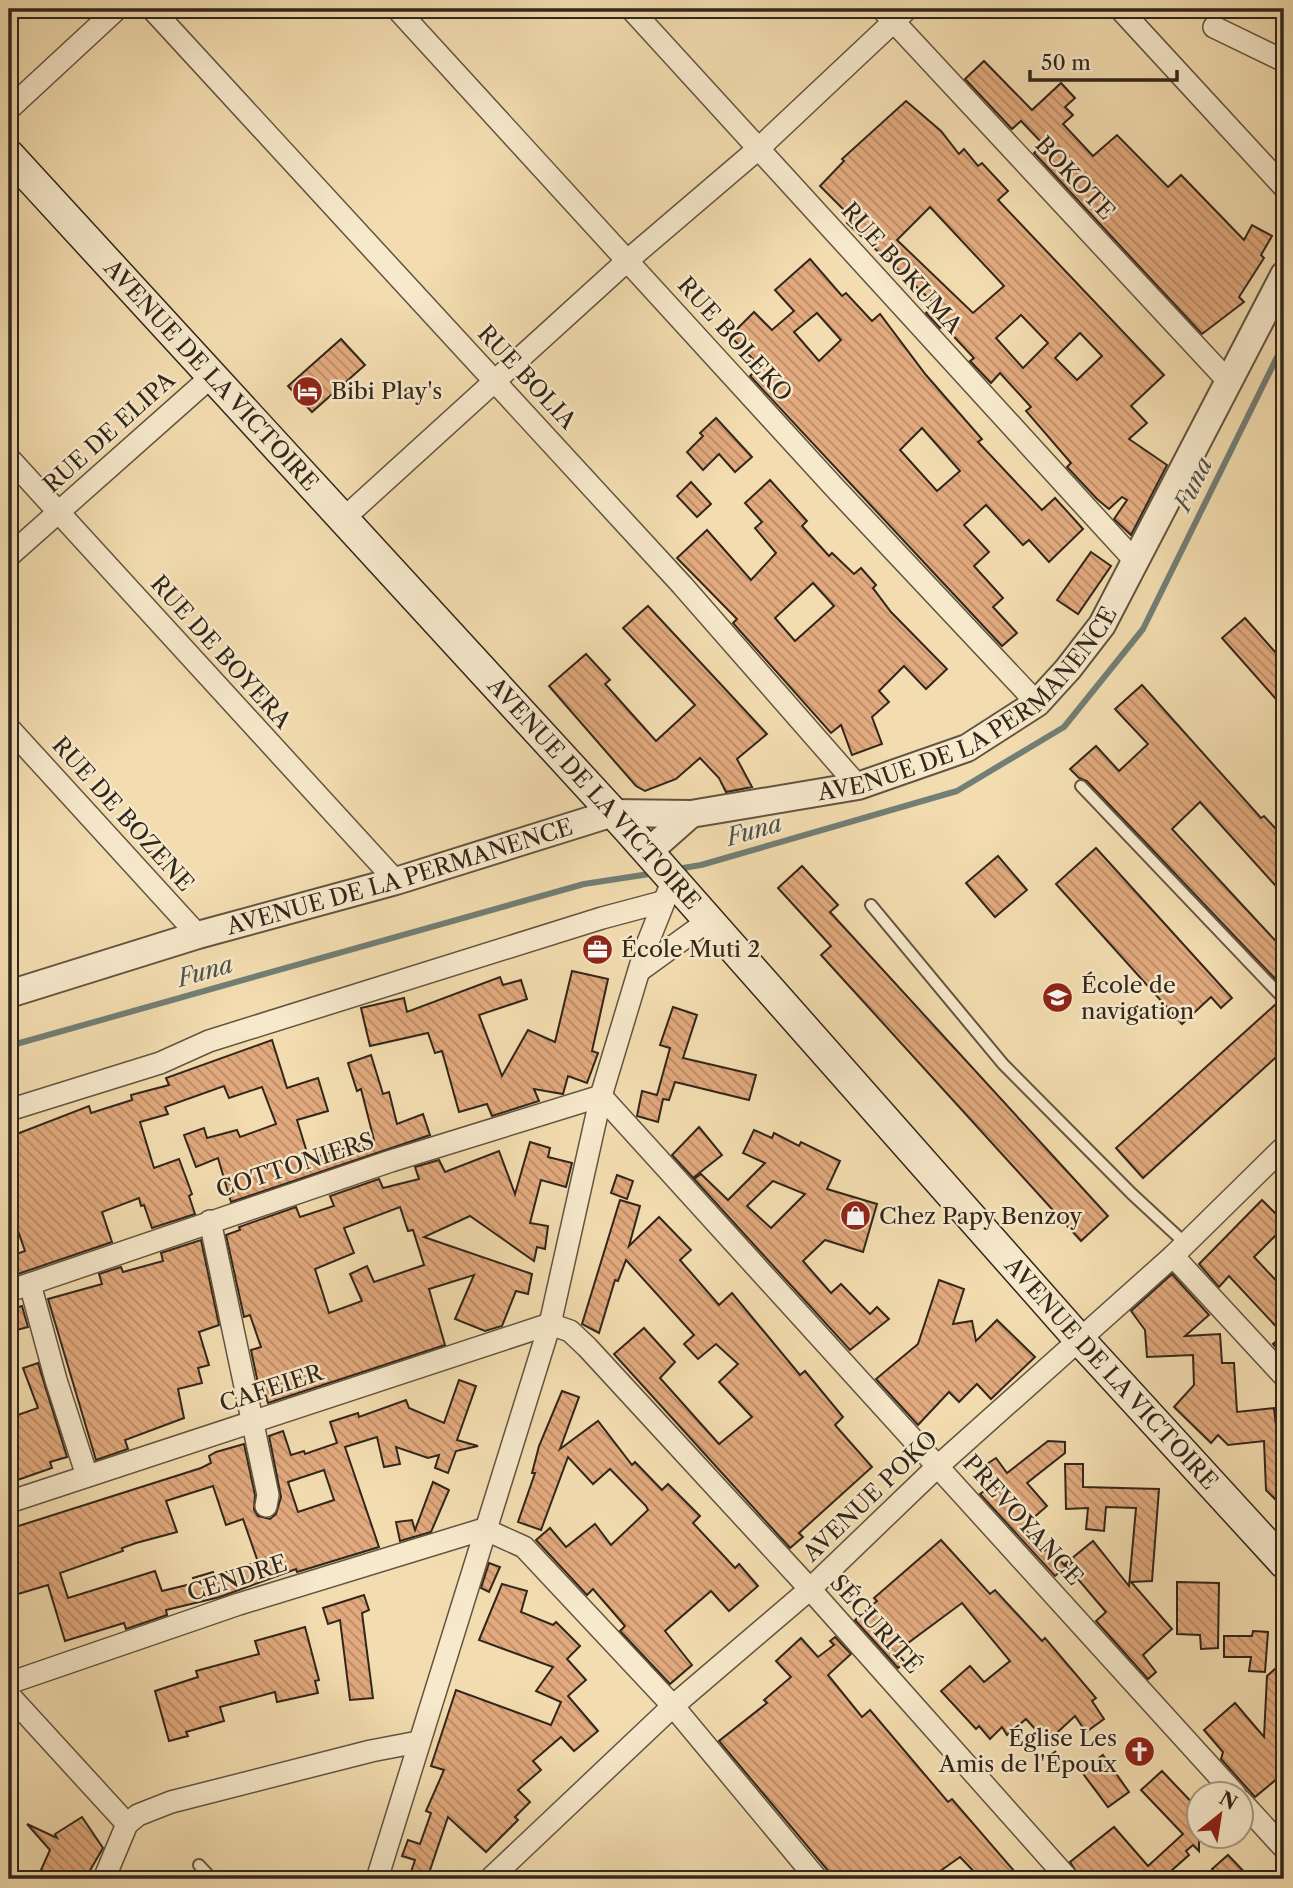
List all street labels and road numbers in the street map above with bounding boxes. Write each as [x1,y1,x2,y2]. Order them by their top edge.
street label: BOKOTE [1029,130,1121,226]
street label: RUE BOKUMA [836,197,969,340]
street label: AVENUE DE LA VICTOIRE [98,253,324,496]
street label: RUE BOLEKO [672,271,798,407]
street label: RUE BOLIA [472,319,583,436]
street label: RUE DE ELIPA [37,365,181,498]
street label: RUE DE BOYERA [145,569,298,735]
street label: AVENUE DE LA PERMANENCE [815,602,1123,807]
street label: AVENUE DE LA VICTOIRE [481,671,707,915]
street label: RUE DE BOZENE [46,731,200,897]
street label: AVENUE DE LA PERMANENCE [223,812,576,941]
street label: COTTONIERS [213,1126,377,1204]
street label: AVENUE DE LA VICTOIRE [998,1251,1224,1495]
street label: CAFEIER [216,1358,327,1418]
street label: AVENUE POKO [796,1425,943,1568]
street label: PREVOYANCE [957,1449,1089,1591]
street label: CENDRE [183,1549,291,1607]
street label: SÉCURITÉ [824,1569,928,1679]

